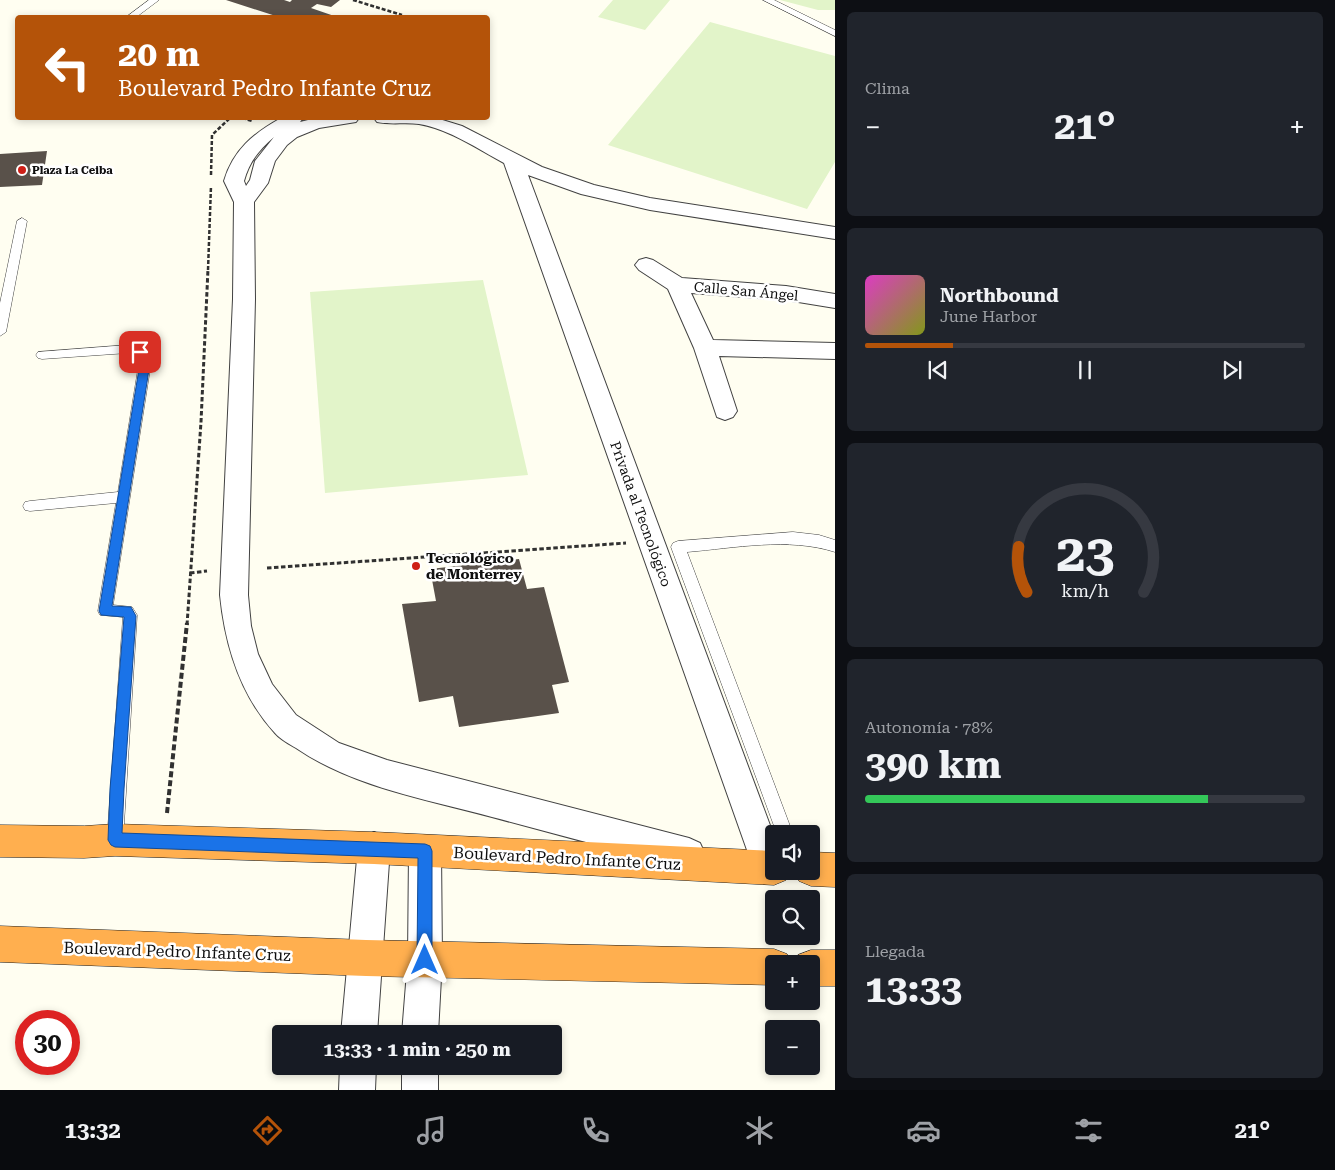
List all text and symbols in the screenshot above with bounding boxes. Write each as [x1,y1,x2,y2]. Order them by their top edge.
text: 20 m [118,34,200,75]
icon: left [35,35,100,100]
text: Boulevard Pedro Infante Cruz [118,76,431,101]
text: Clima [865,79,910,98]
text: 21° [1054,104,1116,148]
text: − [865,111,881,144]
text: + [1289,111,1305,144]
marker: Plaza La Ceiba [16,164,28,176]
place label: Plaza La Ceiba [32,164,113,177]
street label: Calle San Ángel [693,278,800,304]
text: Northbound [940,284,1059,307]
text: June Harbor [940,307,1037,326]
pin [119,331,161,373]
icon: arrive [126,338,154,366]
icon: previous [924,356,952,384]
icon: pause [1071,356,1099,384]
icon: next [1218,356,1246,384]
street label: Privada al Tecnológico [607,439,675,589]
text: 23 [1056,523,1114,584]
place label: Tecnológico de Monterrey [426,550,522,582]
marker: Tecnológico de Monterrey [410,560,422,572]
text: km/h [1061,580,1109,601]
text: Autonomía · 78% [865,718,993,737]
text: 390 km [865,743,1001,787]
map controls [765,825,820,1075]
button: sound [765,825,820,880]
street label: Boulevard Pedro Infante Cruz [453,843,682,874]
button: search [765,890,820,945]
position arrow [398,933,450,985]
street label: Boulevard Pedro Infante Cruz [63,938,291,965]
text: Llegada [865,942,925,961]
button: + [765,955,820,1010]
text: 13:33 [865,967,962,1011]
speed limit sign: 30 [15,1010,80,1075]
button: − [765,1020,820,1075]
text: 13:33 · 1 min · 250 m [323,1038,511,1061]
icon: directions [250,1113,285,1148]
icon: music [414,1113,449,1148]
icon: phone [578,1113,613,1148]
icon: climate [742,1113,777,1148]
icon: car [906,1113,941,1148]
icon: filters [1071,1113,1106,1148]
text: 13:32 [65,1118,121,1143]
text: 21° [1235,1118,1270,1143]

